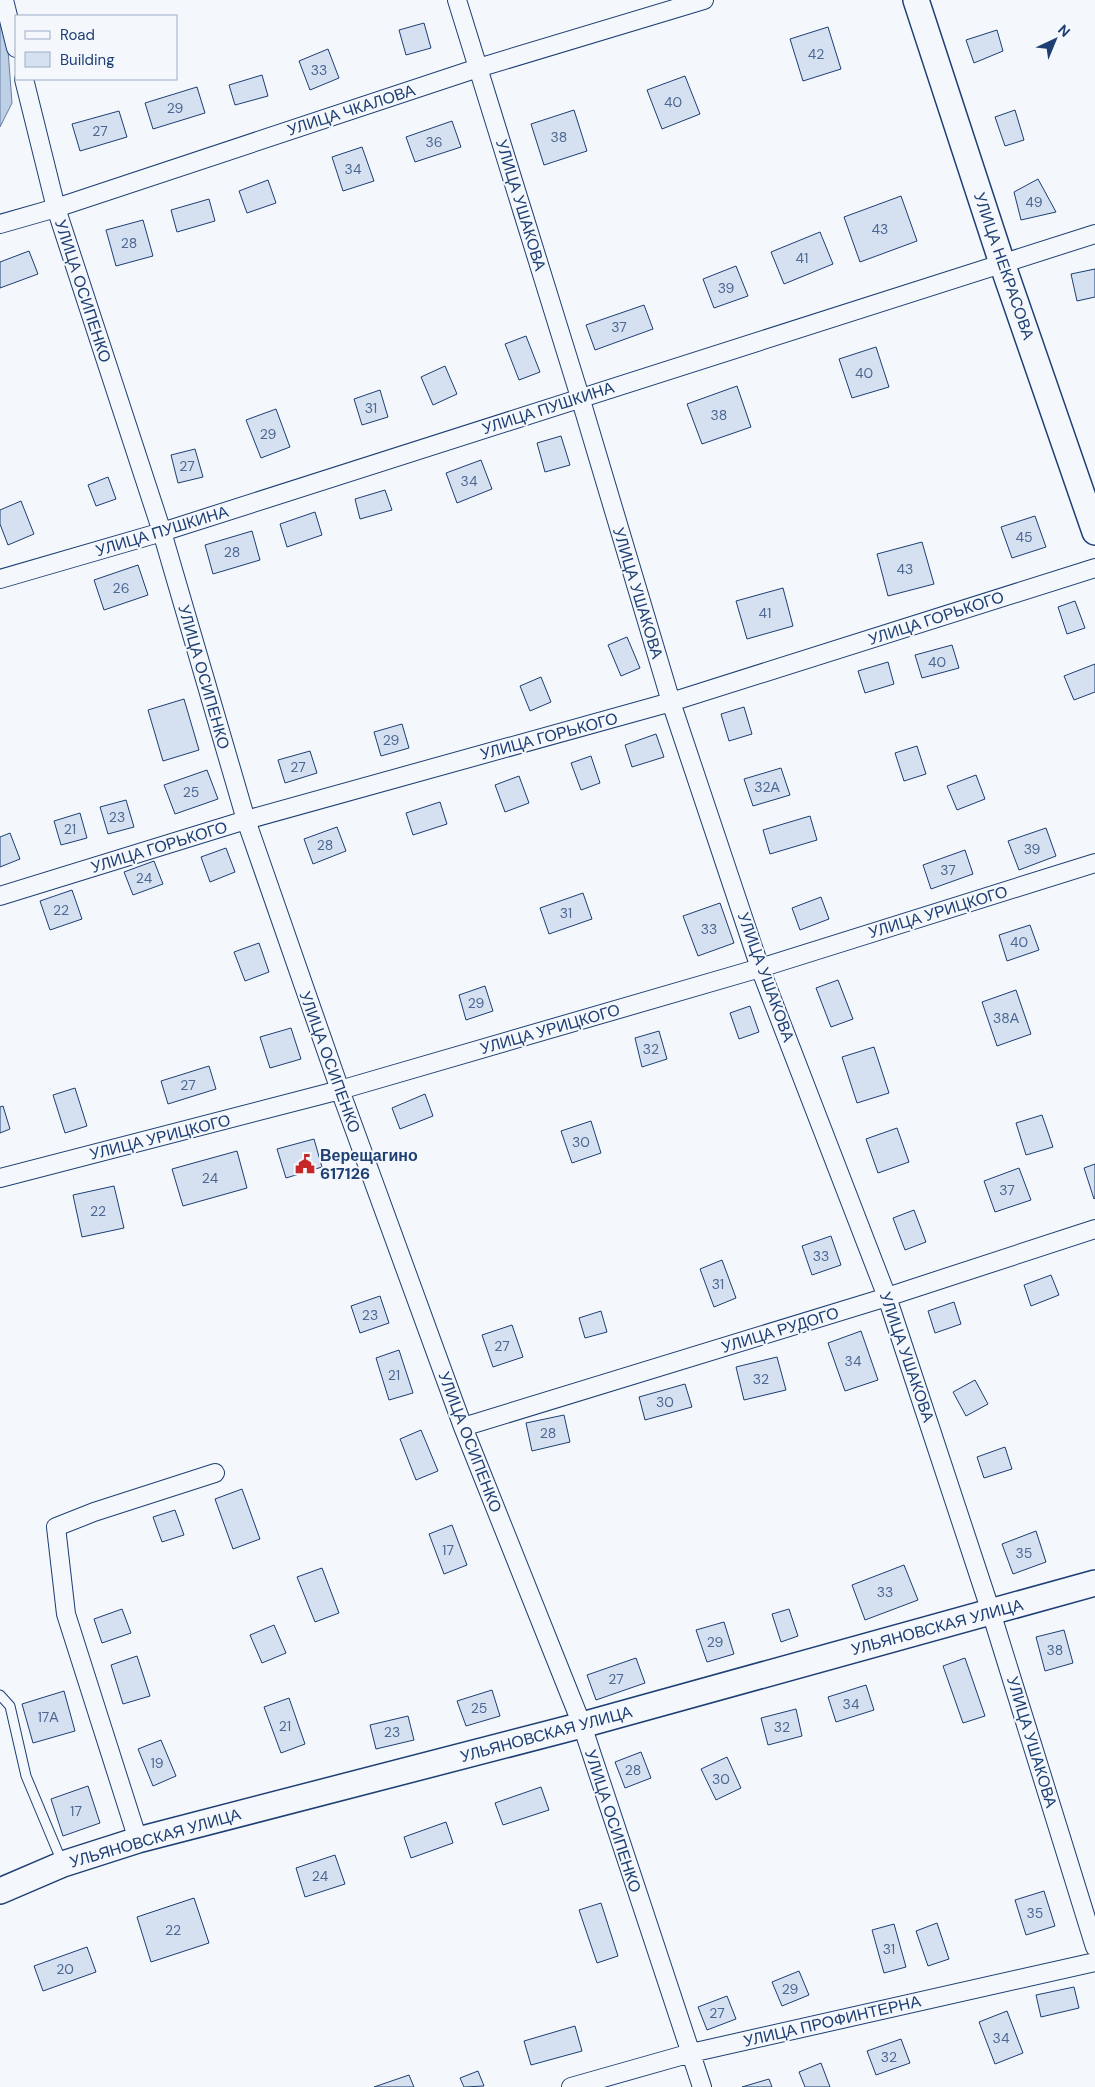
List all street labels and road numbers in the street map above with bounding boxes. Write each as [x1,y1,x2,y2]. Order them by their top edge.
street label: УЛИЦА ЧКАЛОВА [284,79,418,141]
street label: УЛИЦА УШАКОВА [491,137,551,274]
street label: УЛИЦА НЕКРАСОВА [969,190,1039,343]
street label: УЛИЦА ОСИПЕНКО [50,217,116,365]
street label: УЛИЦА ПУШКИНА [479,377,617,439]
street label: УЛИЦА ПУШКИНА [93,501,231,561]
street label: УЛИЦА УШАКОВА [608,525,668,662]
street label: УЛИЦА ГОРЬКОГО [865,586,1007,650]
street label: УЛИЦА ОСИПЕНКО [173,602,235,752]
street label: УЛИЦА ГОРЬКОГО [478,708,620,764]
street label: УЛИЦА ГОРЬКОГО [88,816,230,878]
street label: УЛИЦА УРИЦКОГО [866,881,1010,943]
street label: УЛИЦА УШАКОВА [733,909,799,1045]
street label: УЛИЦА ОСИПЕНКО [295,988,365,1136]
street label: УЛИЦА УРИЦКОГО [478,999,622,1059]
street label: УЛИЦА УРИЦКОГО [87,1109,233,1165]
street label: УЛИЦА УШАКОВА [875,1289,939,1425]
street label: УЛИЦА РУДОГО [719,1302,841,1358]
street label: УЛИЦА ОСИПЕНКО [433,1369,507,1515]
street label: УЛЬЯНОВСКАЯ УЛИЦА [849,1594,1026,1660]
street label: УЛИЦА УШАКОВА [1002,1674,1062,1811]
street label: УЛЬЯНОВСКАЯ УЛИЦА [458,1701,635,1767]
street label: УЛИЦА ОСИПЕНКО [580,1747,646,1895]
street label: УЛЬЯНОВСКАЯ УЛИЦА [67,1803,243,1873]
street label: УЛИЦА ПРОФИНТЕРНА [741,1990,923,2052]

